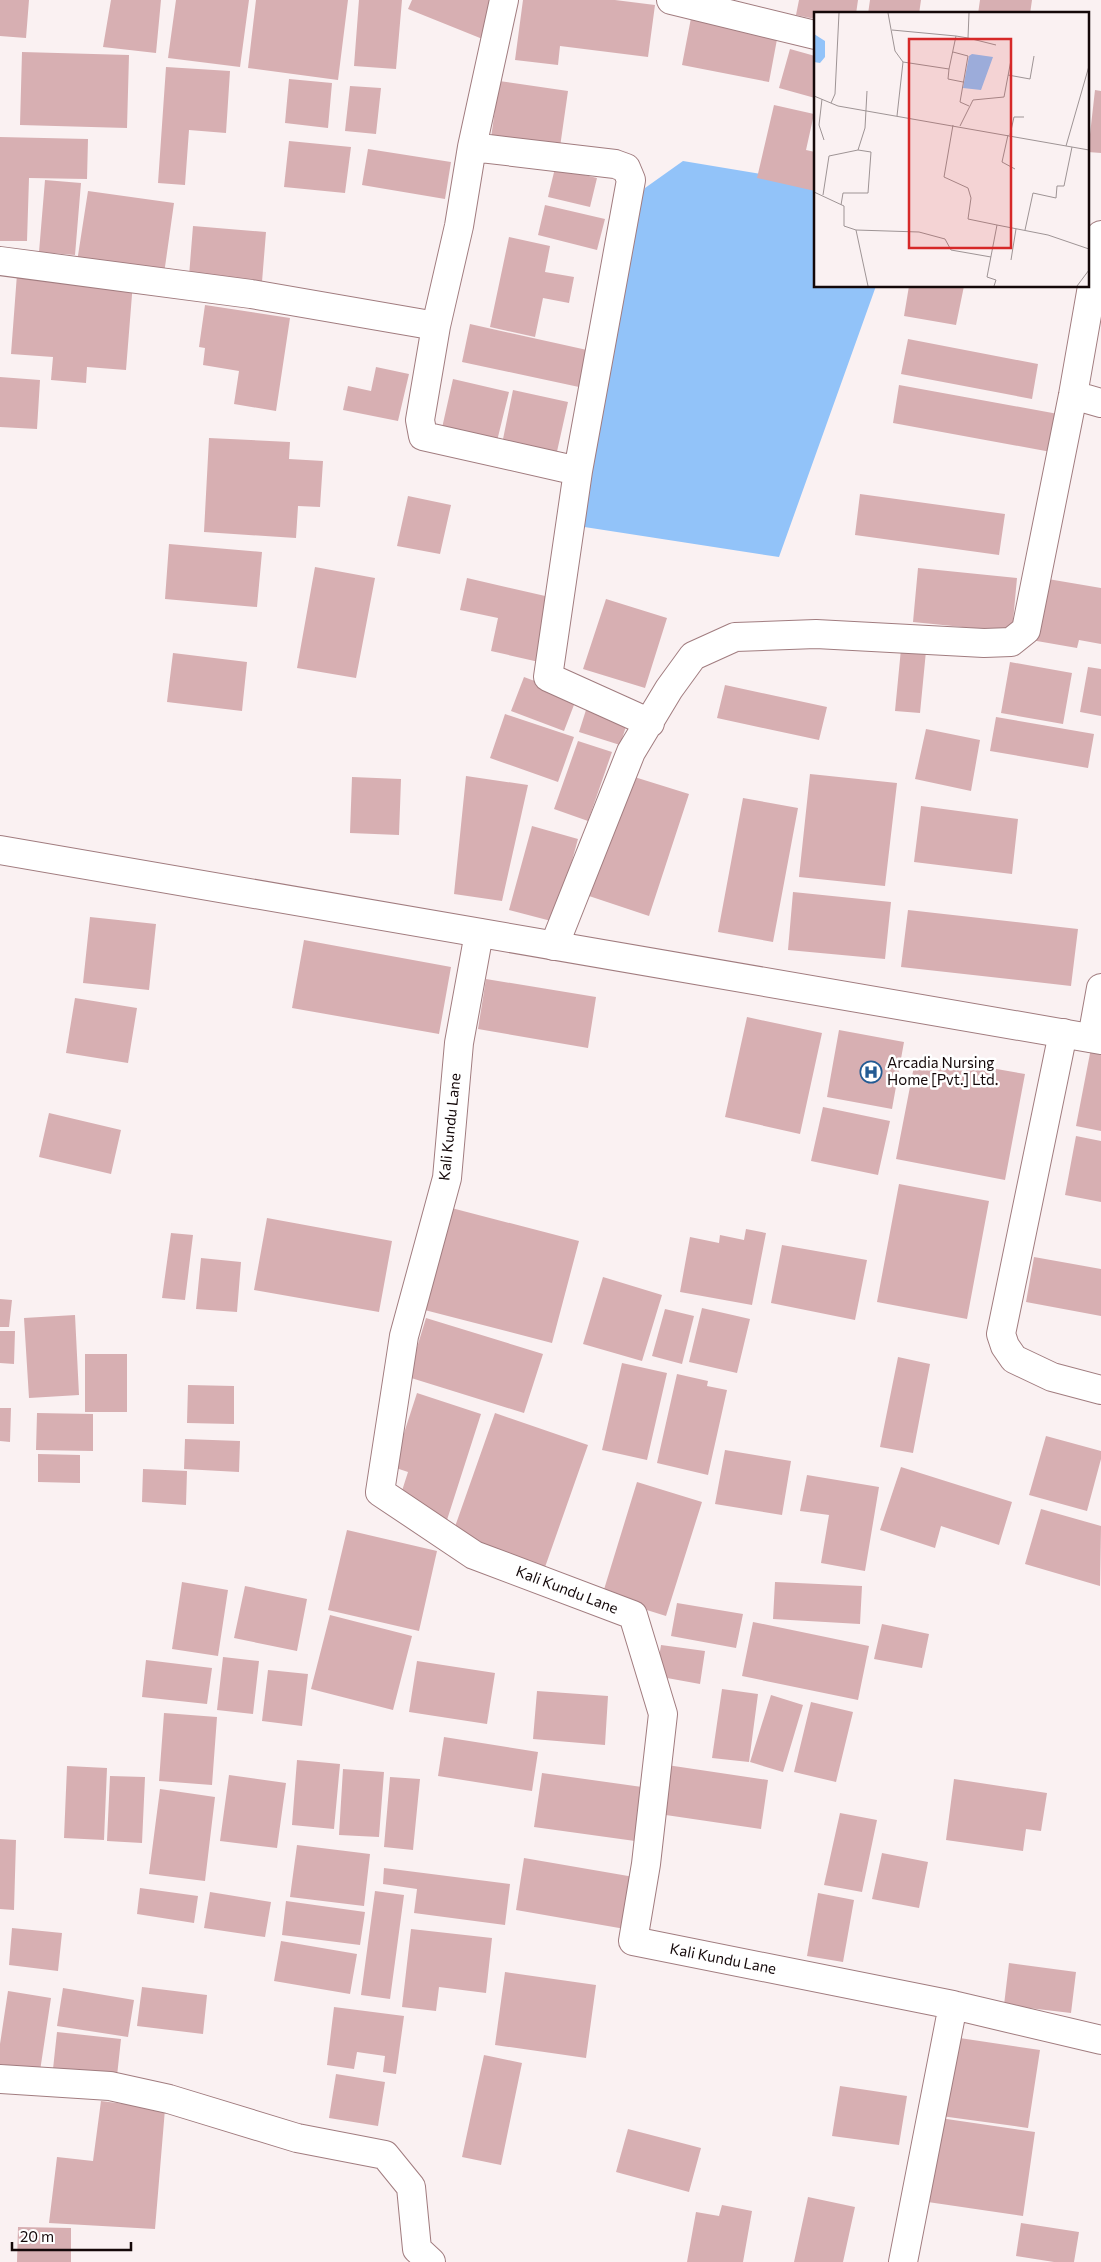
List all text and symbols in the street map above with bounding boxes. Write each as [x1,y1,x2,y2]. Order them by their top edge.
inset map [814,12,1088,288]
place label: Arcadia Nursing Home [Pvt.] Ltd. [887,1053,998,1088]
hospital icon: Arcadia Nursing Home [Pvt.] Ltd. [859,1060,883,1084]
street label: Kali Kundu Lane [434,1072,464,1182]
street label: Kali Kundu Lane [514,1561,621,1617]
street label: Kali Kundu Lane [668,1939,778,1977]
scale bar [12,2220,131,2252]
text: 20 m [20,2227,54,2245]

